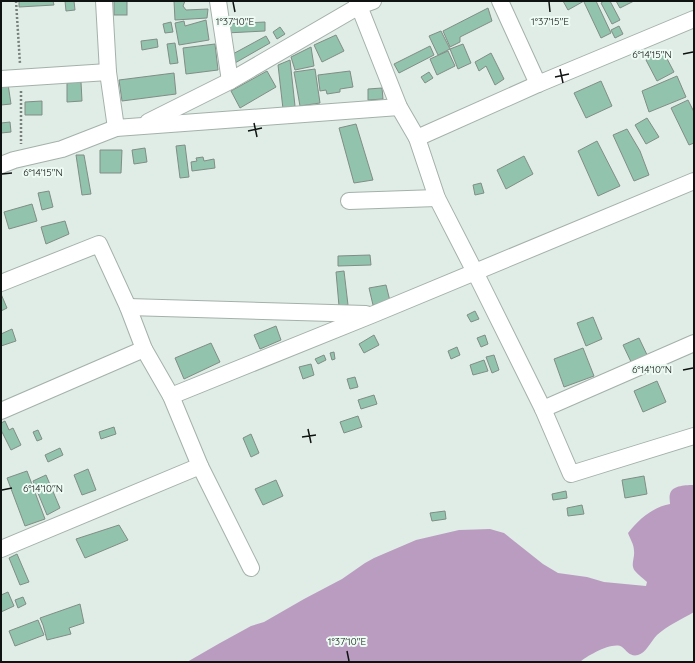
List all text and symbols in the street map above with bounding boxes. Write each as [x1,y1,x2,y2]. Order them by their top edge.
text: 1°37'10"E [216,15,255,28]
text: 1°37'15"E [531,15,569,28]
text: 6°14'15"N [632,48,672,61]
text: 6°14'15"N [23,166,63,179]
text: 6°14'10"N [632,363,672,376]
text: 6°14'10"N [23,482,63,495]
text: 1°37'10"E [328,635,367,648]

